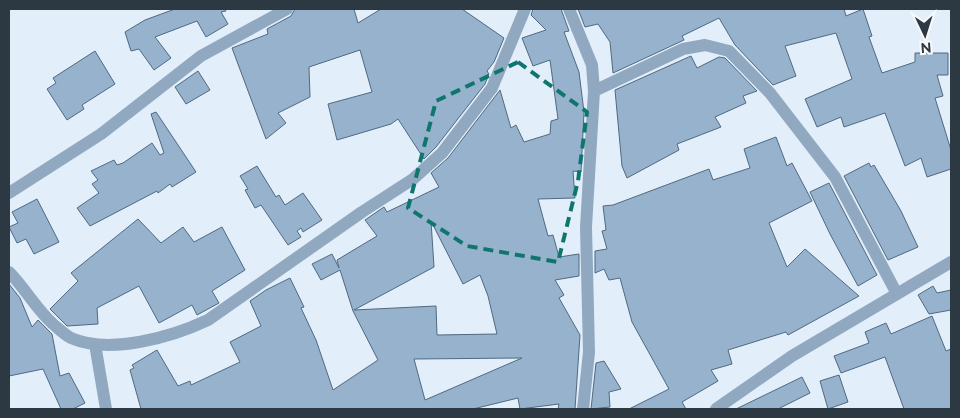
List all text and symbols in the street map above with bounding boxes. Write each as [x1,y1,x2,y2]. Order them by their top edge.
north arrow [900,10,950,60]
text: N [920,40,932,56]

